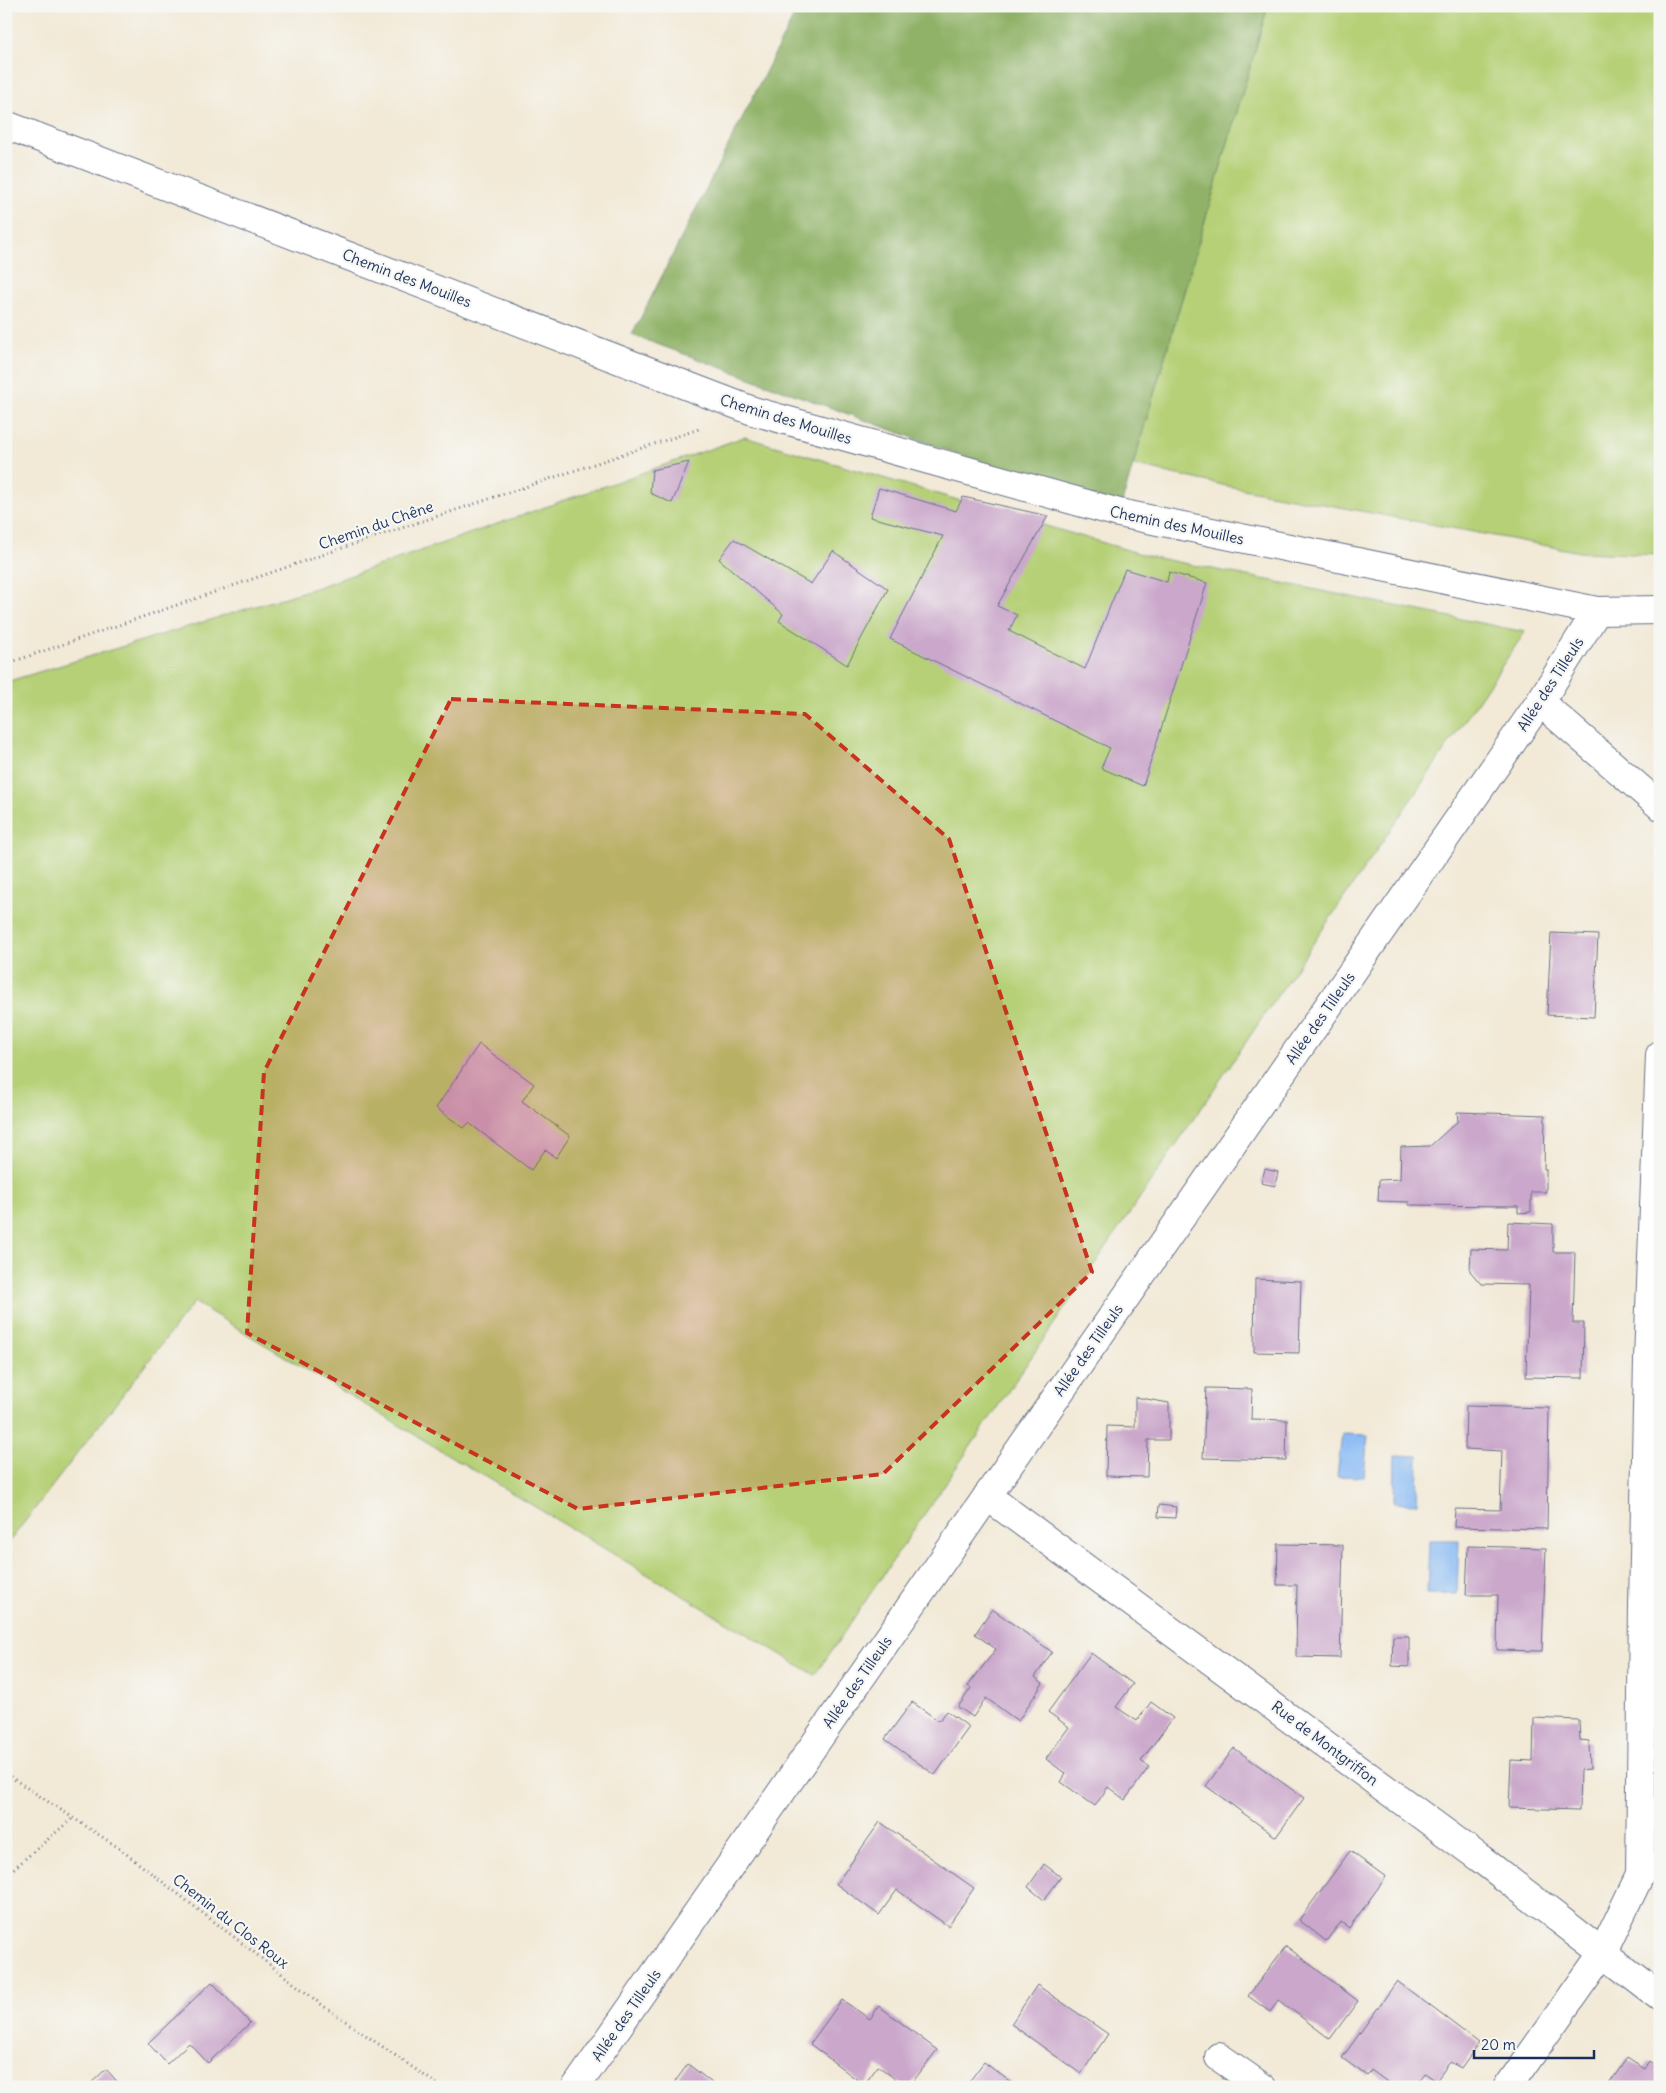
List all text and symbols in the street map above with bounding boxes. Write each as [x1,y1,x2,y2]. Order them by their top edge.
street label: Chemin des Mouilles [340,245,474,311]
street label: Chemin des Mouilles [718,390,854,448]
street label: Chemin du Chêne [316,496,436,554]
street label: Chemin des Mouilles [1108,501,1246,549]
street label: Allée des Tilleuls [1513,633,1588,735]
street label: Allée des Tilleuls [1281,968,1359,1068]
street label: Allée des Tilleuls [1049,1300,1127,1400]
street label: Allée des Tilleuls [818,1632,896,1732]
street label: Rue de Montgriffon [1268,1697,1382,1790]
street label: Chemin du Clos Roux [169,1870,294,1973]
street label: Allée des Tilleuls [587,1965,665,2065]
scale bar [1474,2028,1594,2060]
text: 20 m [1481,2035,1516,2054]

